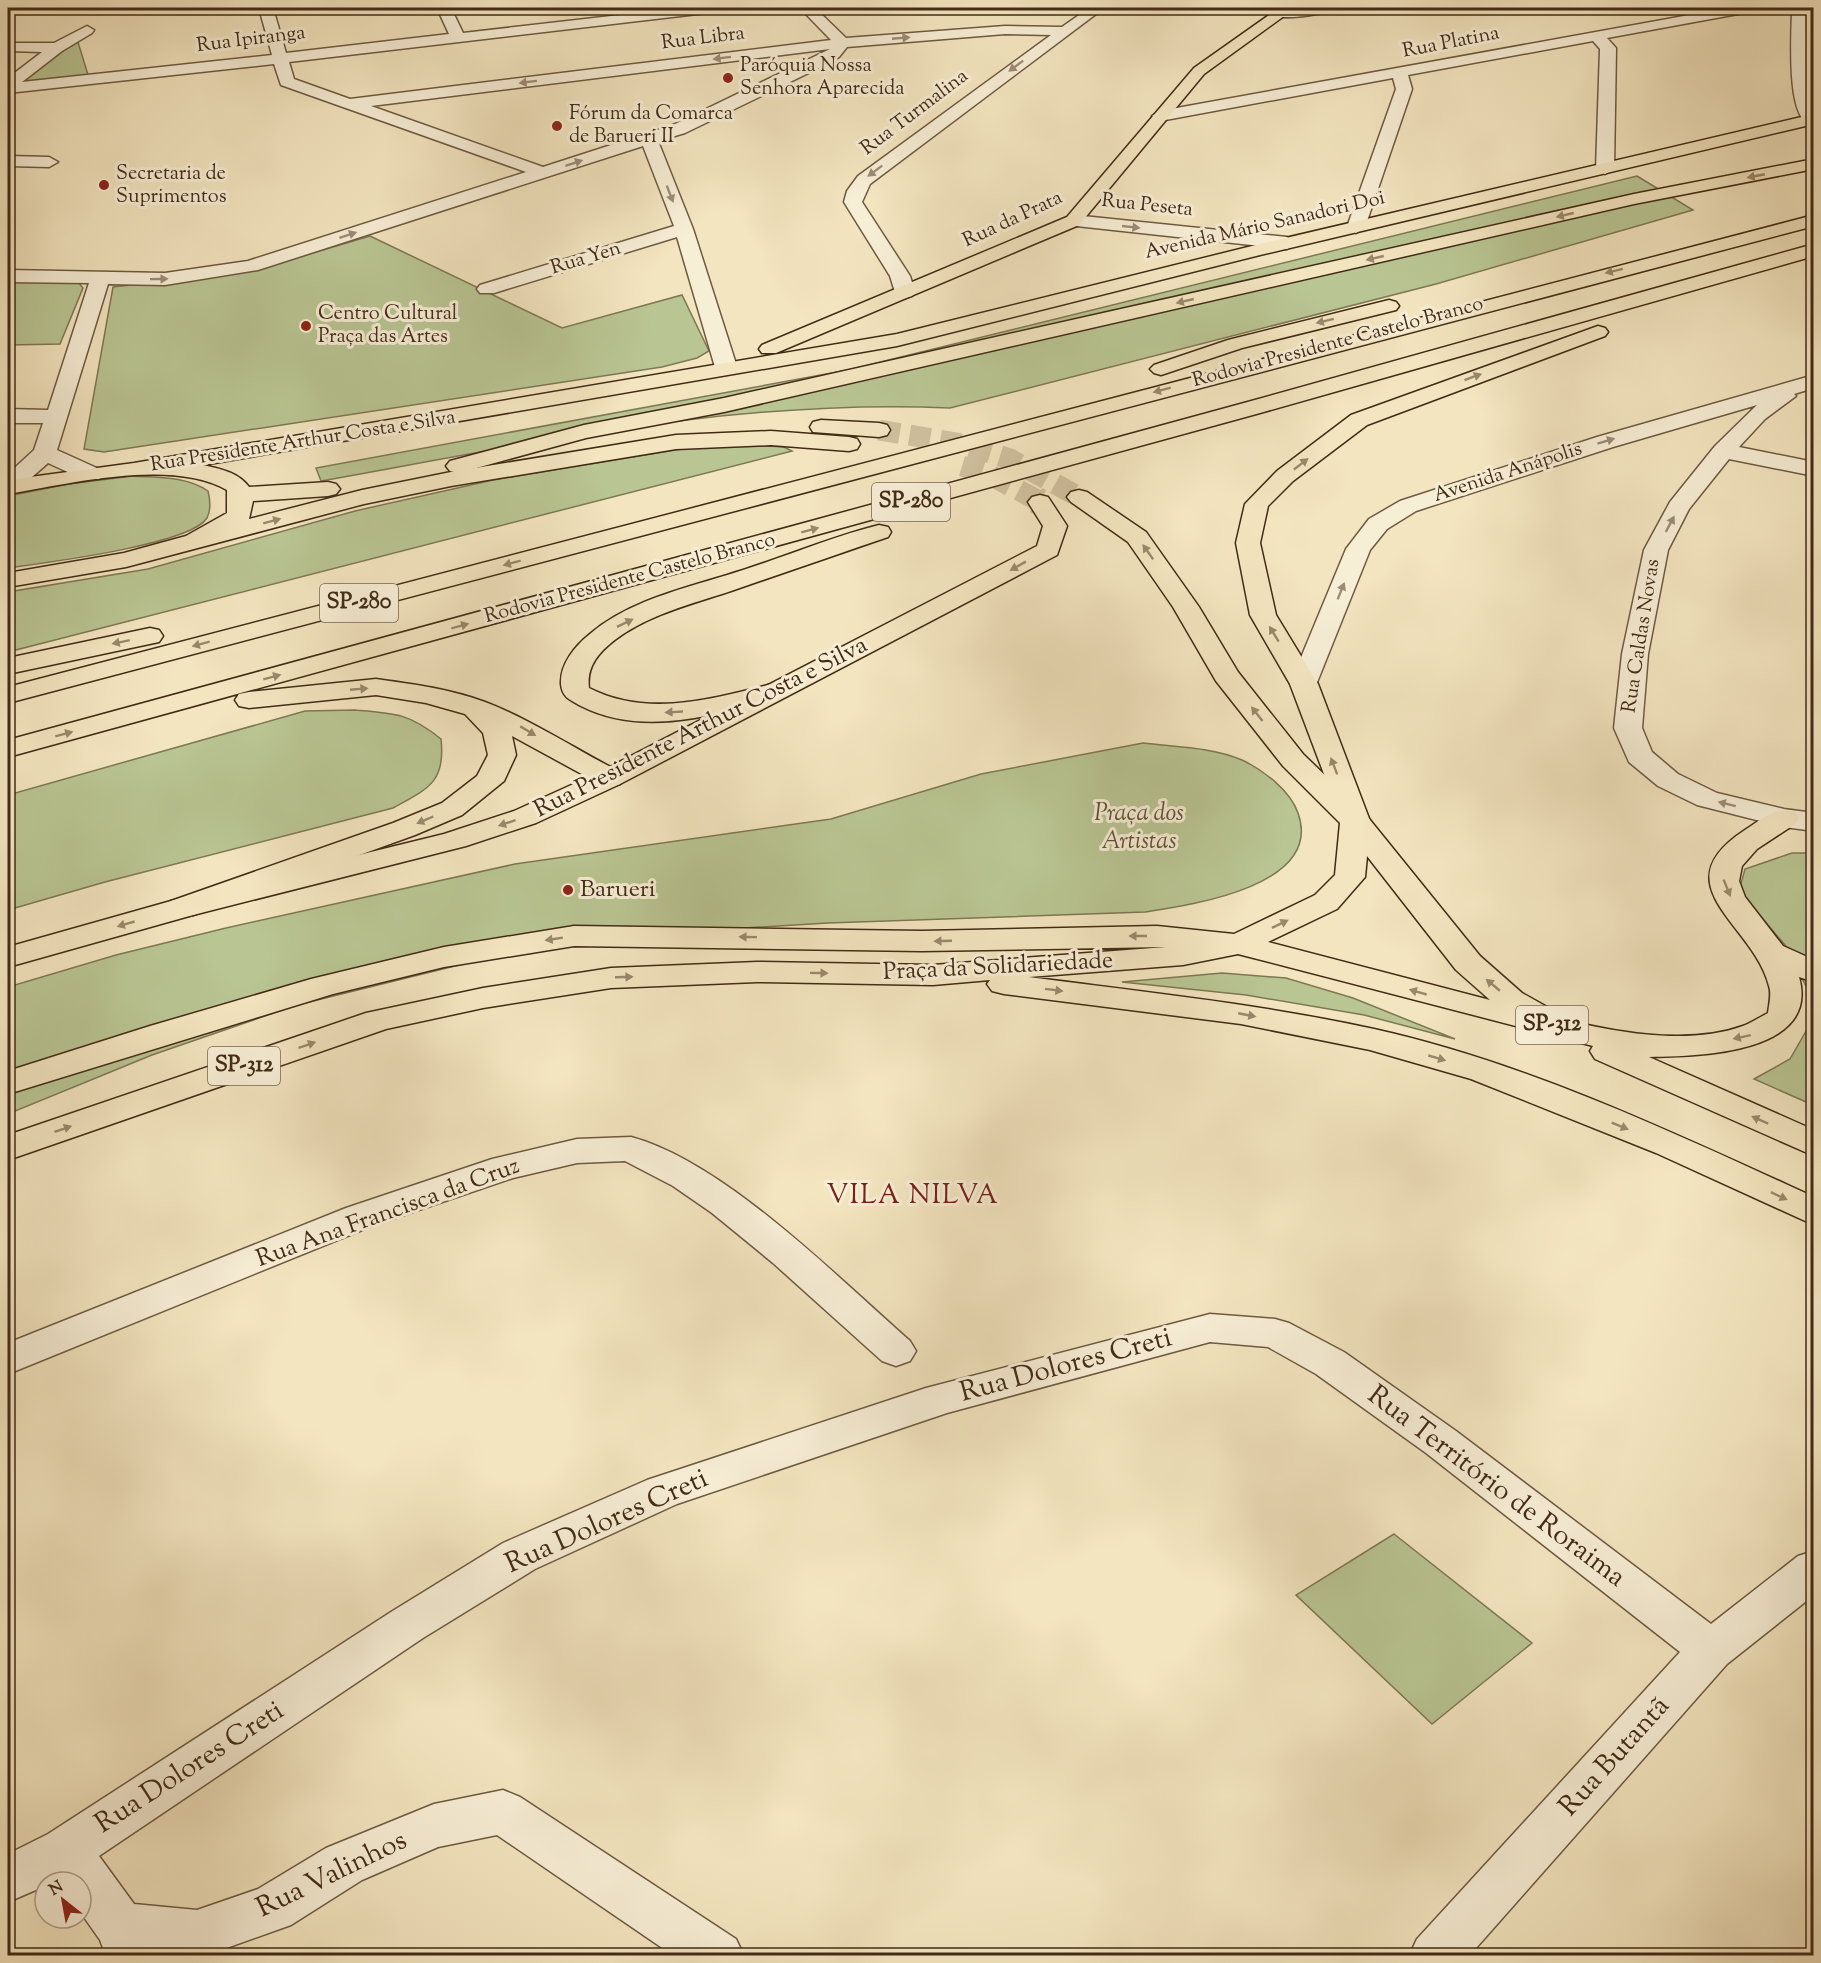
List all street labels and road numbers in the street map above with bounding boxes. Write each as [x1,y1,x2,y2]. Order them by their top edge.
street label: Rua Ipiranga [195,19,307,61]
street label: Rua Libra [660,19,746,59]
street label: Rua Platina [1400,19,1502,67]
street label: Rua Turmalina [855,63,975,163]
street label: Rua da Prata [958,184,1068,256]
street label: Avenida Mário Sanadori Doi [1142,184,1388,268]
street label: Rua Peseta [1100,187,1194,225]
street label: Rua Yen [547,235,625,283]
street label: Rodovia Presidente Castelo Branco [1189,290,1487,396]
street label: Rua Presidente Arthur Costa e Silva [148,404,458,480]
street label: Avenida Anápolis [1430,435,1586,511]
road number: SP-280 [872,483,950,521]
street label: Rodovia Presidente Castelo Branco [481,526,779,632]
street label: Rua Caldas Novas [1616,557,1669,715]
road number: SP-280 [320,584,398,622]
street label: Rua Presidente Arthur Costa e Silva [528,629,874,827]
street label: Praça da Solidariedade [882,944,1114,990]
road number: SP-312 [1516,1006,1588,1044]
road number: SP-312 [208,1047,280,1085]
street label: Rua Ana Francisca da Cruz [252,1149,524,1277]
street label: Rua Dolores Creti [955,1318,1177,1414]
street label: Rua Território de Roraima [1358,1376,1634,1598]
street label: Rua Dolores Creti [499,1459,715,1585]
street label: Rua Butantã [1550,1688,1680,1826]
street label: Rua Dolores Creti [88,1692,292,1844]
street label: Rua Valinhos [250,1821,414,1929]

